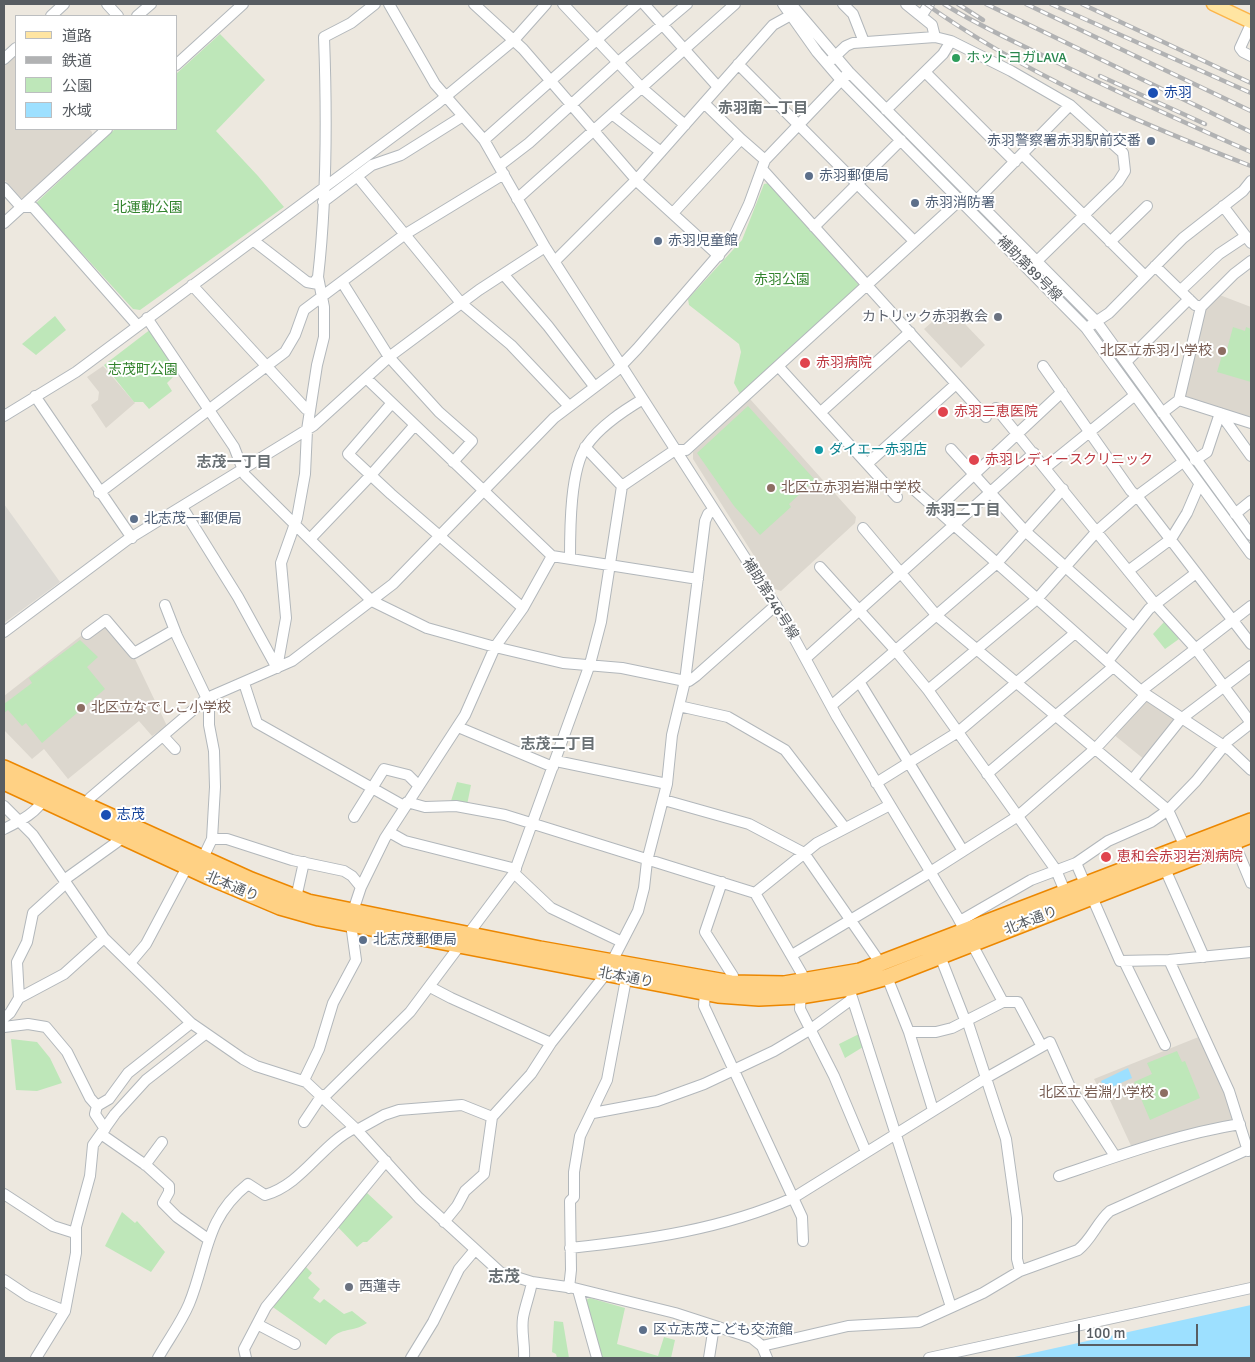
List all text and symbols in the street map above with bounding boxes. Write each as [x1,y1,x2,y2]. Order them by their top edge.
legend [15,15,178,130]
text: 道路 [62,27,92,45]
place label: ホットヨガLAVA [966,50,1067,66]
text: 鉄道 [62,52,92,70]
marker: ホットヨガLAVA [950,52,962,64]
text: 公園 [62,77,92,95]
place label: 赤羽 [1164,85,1192,101]
marker: 赤羽 [1146,86,1160,100]
district label: 赤羽南一丁目 [718,100,808,118]
text: 水域 [62,102,92,120]
place label: 赤羽警察署赤羽駅前交番 [987,133,1141,149]
marker: 赤羽警察署赤羽駅前交番 [1145,135,1157,147]
place label: 赤羽郵便局 [819,168,889,184]
marker: 赤羽郵便局 [803,170,815,182]
place label: 赤羽消防署 [925,195,995,211]
marker: 赤羽消防署 [909,197,921,209]
park label: 北運動公園 [113,200,183,216]
place label: 赤羽児童館 [668,233,738,249]
street label: 補助第89号線 [993,233,1065,305]
marker: 赤羽児童館 [652,235,664,247]
park label: 赤羽公園 [754,272,810,288]
place label: カトリック赤羽教会 [862,309,988,325]
marker: カトリック赤羽教会 [992,311,1004,323]
place label: 北区立赤羽小学校 [1100,343,1212,359]
marker: 北区立赤羽小学校 [1216,345,1228,357]
place label: 赤羽病院 [816,355,872,371]
marker: 赤羽病院 [798,356,812,370]
park label: 志茂町公園 [108,362,178,378]
place label: 赤羽三恵医院 [954,404,1038,420]
marker: 赤羽三恵医院 [936,405,950,419]
place label: ダイエー赤羽店 [829,442,927,458]
marker: ダイエー赤羽店 [813,444,825,456]
place label: 赤羽レディースクリニック [985,452,1153,468]
marker: 赤羽レディースクリニック [967,453,981,467]
district label: 志茂一丁目 [197,454,271,472]
place label: 北区立赤羽岩淵中学校 [781,480,921,496]
marker: 北区立赤羽岩淵中学校 [765,482,777,494]
district label: 赤羽二丁目 [926,502,1000,520]
place label: 北志茂一郵便局 [144,511,242,527]
marker: 北志茂一郵便局 [128,513,140,525]
street label: 補助第246号線 [738,555,802,643]
place label: 北区立なでしこ小学校 [91,700,231,716]
marker: 北区立なでしこ小学校 [75,702,87,714]
district label: 志茂二丁目 [521,736,595,754]
place label: 志茂 [117,807,145,823]
marker: 志茂 [99,808,113,822]
place label: 恵和会赤羽岩渕病院 [1117,849,1243,865]
marker: 恵和会赤羽岩渕病院 [1099,850,1113,864]
street label: 北本通り [203,868,261,906]
street label: 北本通り [1002,903,1060,939]
place label: 北志茂郵便局 [373,932,457,948]
marker: 北志茂郵便局 [357,934,369,946]
street label: 北本通り [597,964,655,992]
place label: 北区立 岩淵小学校 [1039,1085,1154,1101]
marker: 北区立 岩淵小学校 [1158,1087,1170,1099]
district label: 志茂 [488,1268,520,1288]
place label: 西蓮寺 [359,1279,401,1295]
marker: 西蓮寺 [343,1281,355,1293]
scale bar [1080,1314,1200,1346]
place label: 区立志茂こども交流館 [653,1322,793,1338]
marker: 区立志茂こども交流館 [637,1324,649,1336]
text: 100 m [1086,1324,1126,1342]

